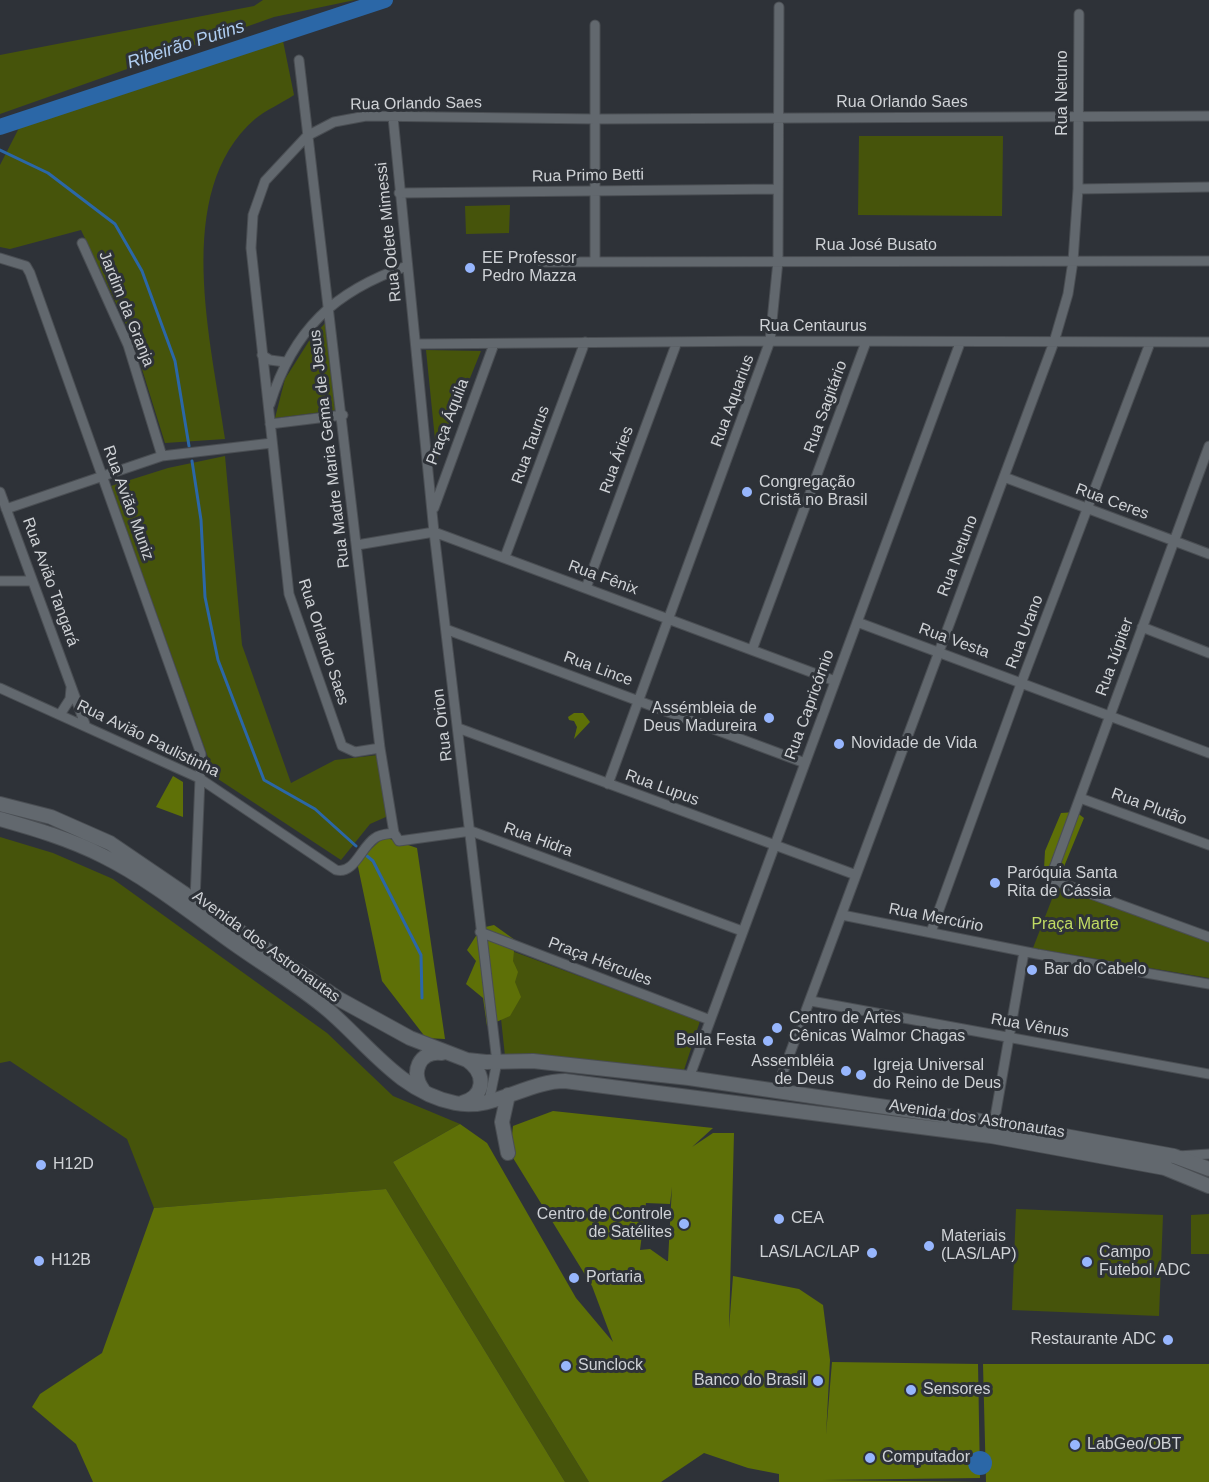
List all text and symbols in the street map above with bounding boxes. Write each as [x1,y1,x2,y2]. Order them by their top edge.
water label: Ribeirão Putins [125,16,247,74]
street label: Rua Netuno [1053,50,1073,136]
street label: Rua Orlando Saes [350,93,482,115]
street label: Rua Orlando Saes [836,93,968,113]
street label: Rua Odete Mimessi [372,161,406,303]
street label: Rua Primo Betti [532,165,644,187]
street label: Rua José Busato [815,236,937,256]
street label: Jardim da Granja [94,249,158,369]
place label: EE Professor Pedro Mazza [482,249,576,287]
marker: EE Professor Pedro Mazza [463,261,477,275]
street label: Rua Centaurus [759,317,867,337]
street label: Rua Madre Maria Gema de Jesus [306,329,354,569]
street label: Rua Aquarius [707,352,759,450]
street label: Rua Sagitário [800,358,852,456]
street label: Praça Áquila [423,376,473,468]
street label: Rua Taurus [508,403,554,487]
street label: Rua Áries [596,424,638,496]
street label: Rua Avião Muniz [98,443,158,563]
place label: Congregação Cristã no Brasil [759,473,867,511]
street label: Rua Ceres [1073,480,1151,524]
marker: Congregação Cristã no Brasil [740,485,754,499]
street label: Rua Netuno [934,513,982,599]
street label: Rua Avião Tangará [18,515,82,649]
street label: Rua Fênix [565,557,641,599]
street label: Rua Orlando Saes [294,576,352,708]
street label: Rua Urano [1002,592,1048,672]
street label: Rua Júpiter [1092,615,1138,699]
street label: Rua Vesta [916,619,992,663]
street label: Rua Capricórnio [781,647,839,763]
street label: Rua Lince [561,648,635,690]
street label: Rua Orion [429,688,457,762]
street label: Rua Avião Paulistinha [74,696,222,782]
place label: Assémbleia de Deus Madureira [643,699,757,737]
marker: Assémbleia de Deus Madureira [762,711,776,725]
place label: Novidade de Vida [851,734,977,754]
marker: Novidade de Vida [832,737,846,751]
street label: Rua Lupus [622,766,702,810]
street label: Rua Plutão [1109,784,1189,830]
street label: Rua Hidra [501,819,575,861]
place label: Paróquia Santa Rita de Cássia [1007,864,1117,902]
marker: Paróquia Santa Rita de Cássia [988,876,1002,890]
street label: Avenida dos Astronautas [189,887,343,1007]
street label: Rua Mercúrio [887,899,985,937]
park label: Praça Marte [1031,915,1119,935]
street label: Praça Hércules [546,933,654,991]
place label: Bar do Cabelo [1044,960,1146,980]
marker: Bar do Cabelo [1025,963,1039,977]
place label: Centro de Artes Cênicas Walmor Chagas [789,1009,965,1047]
street label: Rua Vênus [989,1010,1071,1042]
marker: Centro de Artes Cênicas Walmor Chagas [770,1021,784,1035]
place label: Bella Festa [676,1031,756,1051]
marker: Bella Festa [761,1034,775,1048]
place label: Assembléia de Deus [751,1052,834,1090]
place label: Igreja Universal do Reino de Deus [873,1056,1001,1094]
marker: Assembléia de Deus [839,1064,853,1078]
marker: Igreja Universal do Reino de Deus [854,1068,868,1082]
street label: Avenida dos Astronautas [888,1096,1066,1142]
place label: H12D [53,1155,94,1175]
marker: H12D [34,1158,48,1172]
place label: Centro de Controle de Satélites [537,1205,672,1243]
place label: CEA [791,1209,824,1229]
marker: CEA [772,1212,786,1226]
marker: Centro de Controle de Satélites [677,1217,691,1231]
place label: Materiais (LAS/LAP) [941,1227,1017,1265]
marker: Materiais (LAS/LAP) [922,1239,936,1253]
place label: LAS/LAC/LAP [760,1243,860,1263]
place label: Campo Futebol ADC [1099,1243,1191,1281]
marker: LAS/LAC/LAP [865,1246,879,1260]
place label: H12B [51,1251,91,1271]
marker: H12B [32,1254,46,1268]
marker: Campo Futebol ADC [1080,1255,1094,1269]
place label: Portaria [586,1268,642,1288]
marker: Portaria [567,1271,581,1285]
place label: Restaurante ADC [1031,1330,1156,1350]
marker: Restaurante ADC [1161,1333,1175,1347]
place label: Sunclock [578,1356,643,1376]
marker: Sunclock [559,1359,573,1373]
place label: Banco do Brasil [694,1371,806,1391]
marker: Banco do Brasil [811,1374,825,1388]
place label: Sensores [923,1380,991,1400]
marker: Sensores [904,1383,918,1397]
place label: LabGeo/OBT [1087,1435,1181,1455]
marker: LabGeo/OBT [1068,1438,1082,1452]
place label: Computador [882,1448,970,1468]
marker: Computador [863,1451,877,1465]

